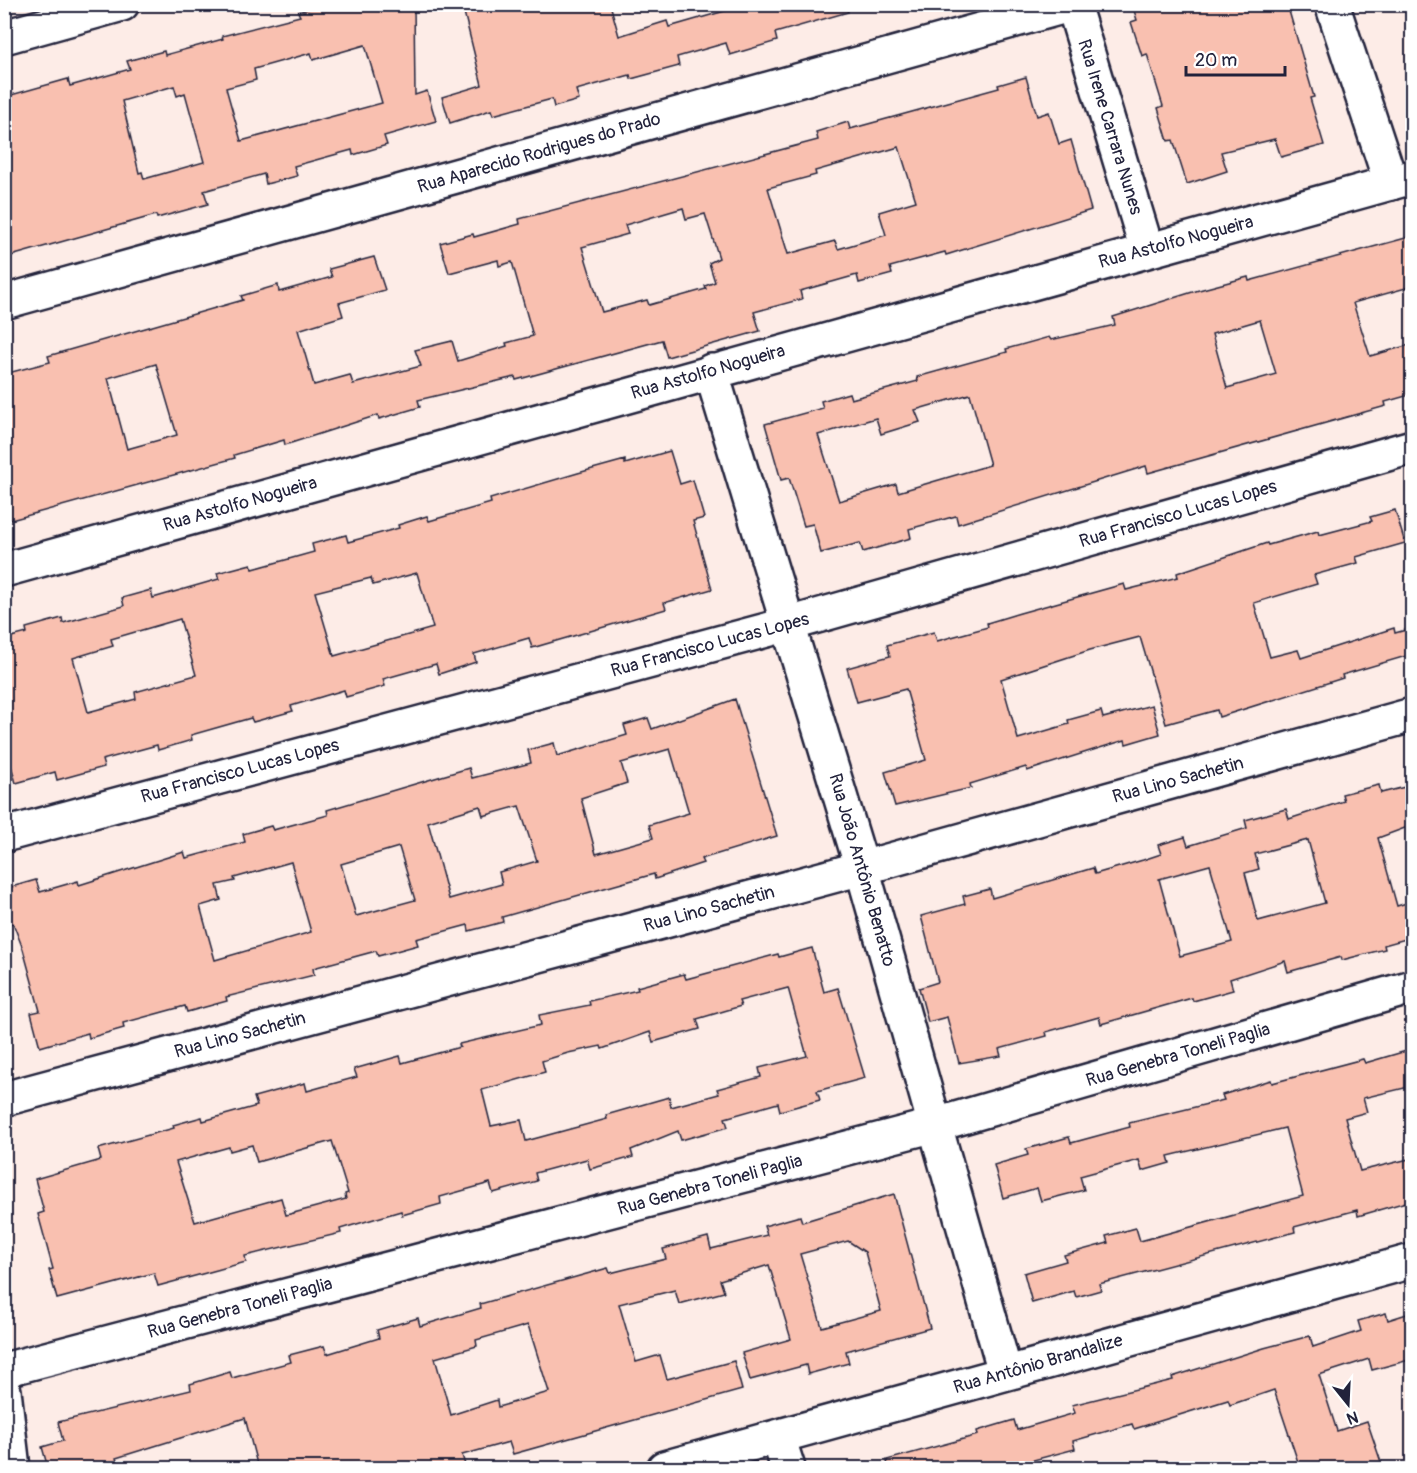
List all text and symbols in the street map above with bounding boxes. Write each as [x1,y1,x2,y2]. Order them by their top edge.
street label: Rua Irene Carrara Nunes [1072,37,1148,217]
scale bar [1186,39,1285,77]
text: 20 m [1195,49,1237,72]
street label: Rua Aparecido Rodrigues do Prado [415,107,663,199]
street label: Rua Astolfo Nogueira [1096,210,1256,274]
street label: Rua Astolfo Nogueira [628,339,788,405]
street label: Rua Astolfo Nogueira [160,471,320,537]
street label: Rua Francisco Lucas Lopes [1077,475,1279,553]
street label: Rua Francisco Lucas Lopes [608,607,812,683]
street label: Rua Francisco Lucas Lopes [138,733,342,809]
street label: Rua Lino Sachetin [1110,751,1246,809]
street label: Rua João Antônio Benatto [823,771,901,969]
street label: Rua Lino Sachetin [641,880,777,938]
street label: Rua Lino Sachetin [172,1006,308,1064]
street label: Rua Genebra Toneli Paglia [1083,1018,1273,1092]
street label: Rua Genebra Toneli Paglia [615,1149,805,1221]
street label: Rua Genebra Toneli Paglia [145,1272,335,1344]
street label: Rua Antônio Brandalize [951,1329,1125,1399]
north arrow [1318,1374,1378,1434]
text: N [1344,1406,1361,1429]

